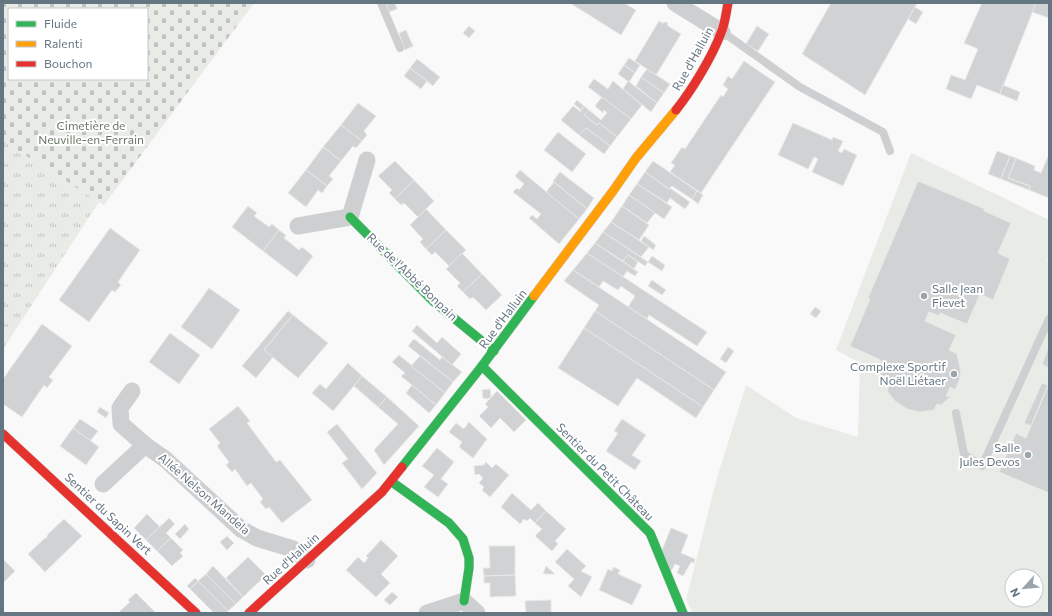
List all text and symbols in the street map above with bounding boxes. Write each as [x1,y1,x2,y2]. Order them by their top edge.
legend [8,8,148,80]
text: Fluide [44,16,77,30]
street label: Rue d'Halluin [669,24,715,93]
text: Ralenti [44,36,83,50]
text: Bouchon [44,56,92,70]
park label: Cimetière de Neuville-en-Ferrain [38,118,144,146]
street label: Rue de l'Abbé Bonpain [365,230,461,323]
place label: Salle Jean Fievet [932,281,983,309]
street label: Rue d'Halluin [475,286,529,351]
marker: Salle Jean Fievet [919,291,929,301]
place label: Complexe Sportif Noël Liétaer [850,359,946,387]
marker: Complexe Sportif Noël Liétaer [949,369,959,379]
street label: Sentier du Petit Château [554,420,657,523]
place label: Salle Jules Devos [959,440,1020,469]
street label: Allée Nelson Mandela [156,450,253,537]
marker: Salle Jules Devos [1023,450,1033,460]
street label: Sentier du Sapin Vert [62,469,155,557]
street label: Rue d'Halluin [259,529,321,587]
north arrow [1004,568,1044,608]
text: N [1007,586,1022,599]

